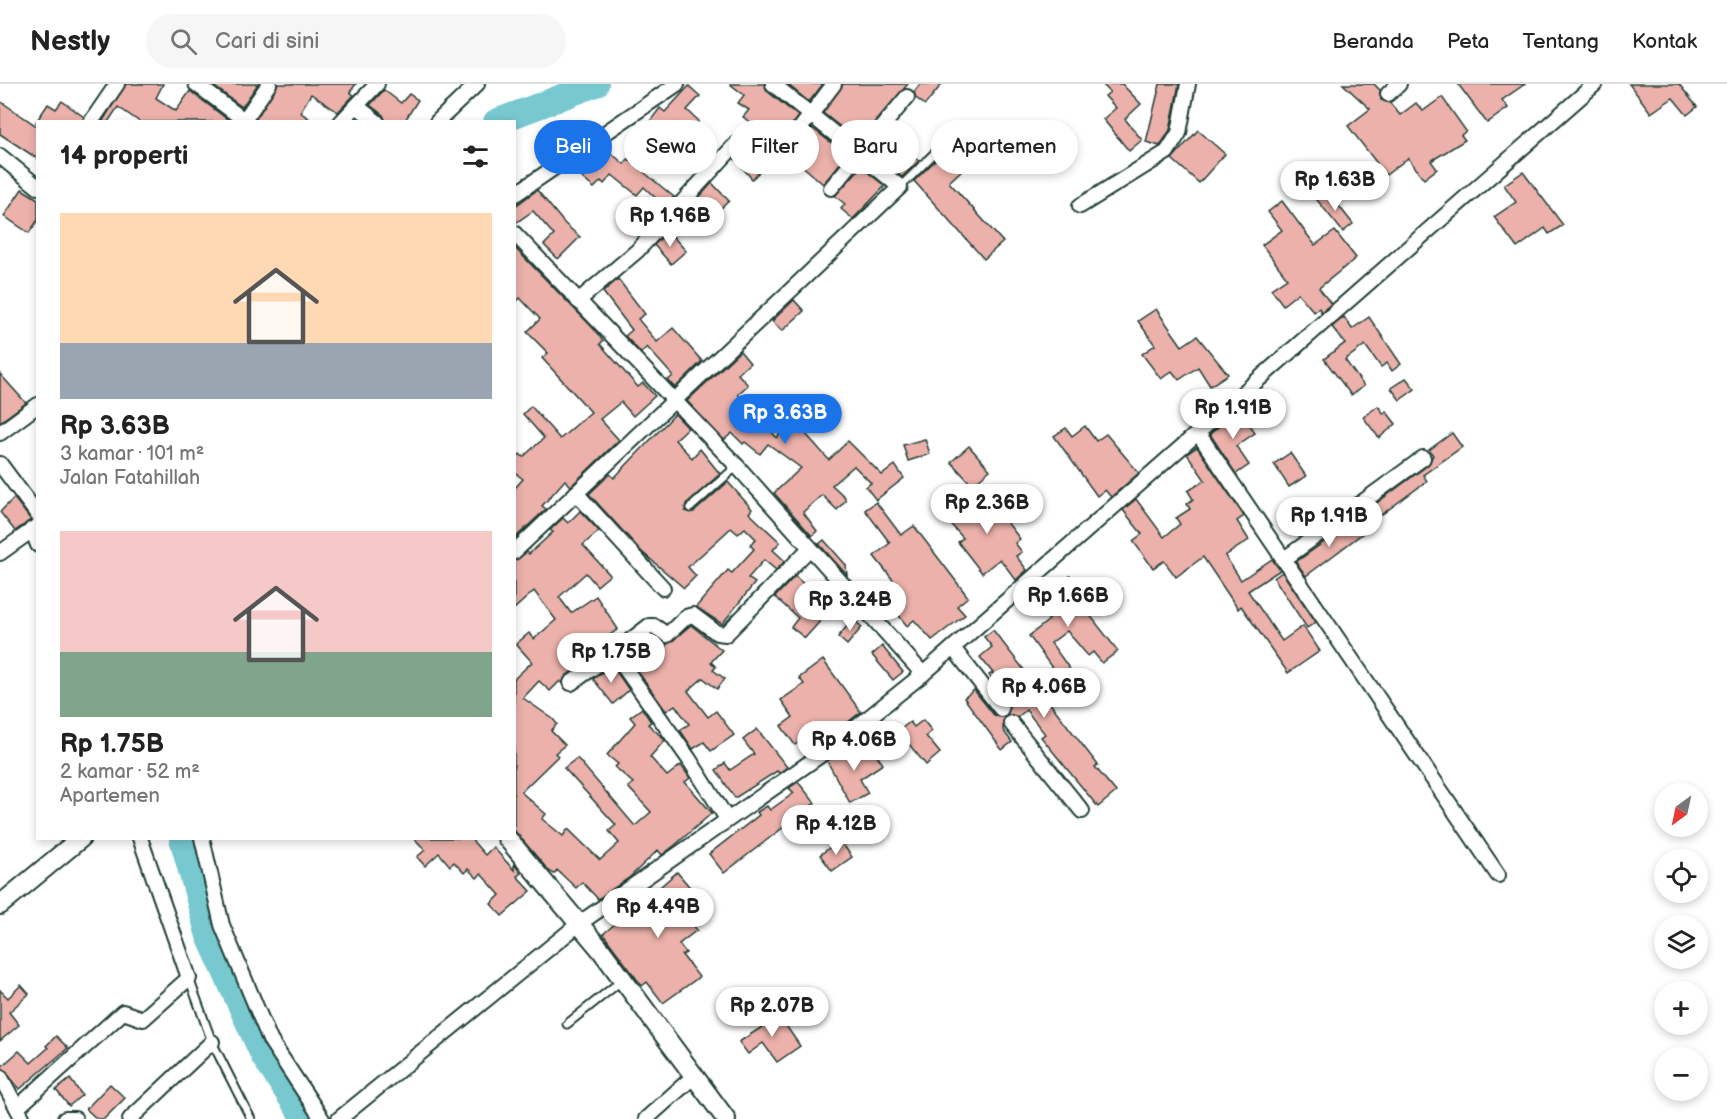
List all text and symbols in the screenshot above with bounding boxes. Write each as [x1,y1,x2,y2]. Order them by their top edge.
search box [146,14,566,68]
text: Nestly [30,25,110,58]
icon: search [167,25,200,58]
text: Cari di sini [215,28,320,55]
text: Beranda [1332,29,1414,54]
text: Peta [1447,29,1490,54]
text: Tentang [1523,29,1599,54]
text: Kontak [1632,29,1697,54]
chip: Beli [534,120,612,174]
chip: Sewa [624,120,717,174]
chip: Filter [729,120,819,174]
chip: Baru [831,120,919,174]
chip: Apartemen [931,120,1078,174]
icon: filters [459,140,492,173]
text: 14 properti [60,141,189,172]
pin: Rp 1.63B [1273,161,1397,212]
text: Rp 1.63B [1294,168,1376,192]
pin: Rp 1.96B [608,197,732,248]
text: Rp 1.96B [629,204,711,228]
icon: home [222,252,330,360]
pin: Rp 1.91B [1171,389,1295,440]
pin: Rp 3.63B [723,394,847,445]
text: Rp 1.91B [1194,396,1272,420]
text: Rp 3.63B [743,401,827,425]
text: Rp 3.63B [60,411,170,442]
text: 3 kamar · 101 m² [60,442,204,466]
text: Jalan Fatahillah [60,466,200,490]
pin: Rp 2.36B [925,484,1049,535]
text: Rp 2.36B [945,491,1029,515]
pin: Rp 1.91B [1267,497,1391,548]
text: Rp 1.91B [1290,504,1368,528]
icon: home [222,570,330,678]
pin: Rp 1.66B [1006,577,1130,628]
pin: Rp 3.24B [788,581,912,632]
text: Rp 1.66B [1027,584,1109,608]
text: Rp 3.24B [808,588,892,612]
pin: Rp 1.75B [549,633,673,684]
text: Rp 1.75B [571,640,651,664]
pin: Rp 4.06B [982,668,1106,719]
text: Rp 4.06B [1001,675,1087,699]
pin: Rp 4.06B [792,721,916,772]
text: Rp 4.06B [811,728,897,752]
text: Rp 1.75B [60,729,164,760]
text: 2 kamar · 52 m² [60,760,200,784]
north arrow [1654,783,1708,837]
map controls [1654,783,1708,1101]
text: Apartemen [60,784,160,808]
pin: Rp 4.12B [774,805,898,856]
text: Rp 4.12B [795,812,877,836]
button: locate [1654,849,1708,903]
pin: Rp 4.49B [596,888,720,939]
text: Rp 4.49B [616,895,700,919]
button: layers [1654,915,1708,969]
button: + [1654,981,1708,1035]
pin: Rp 2.07B [710,987,834,1038]
text: Rp 2.07B [730,994,814,1018]
button: − [1654,1047,1708,1101]

